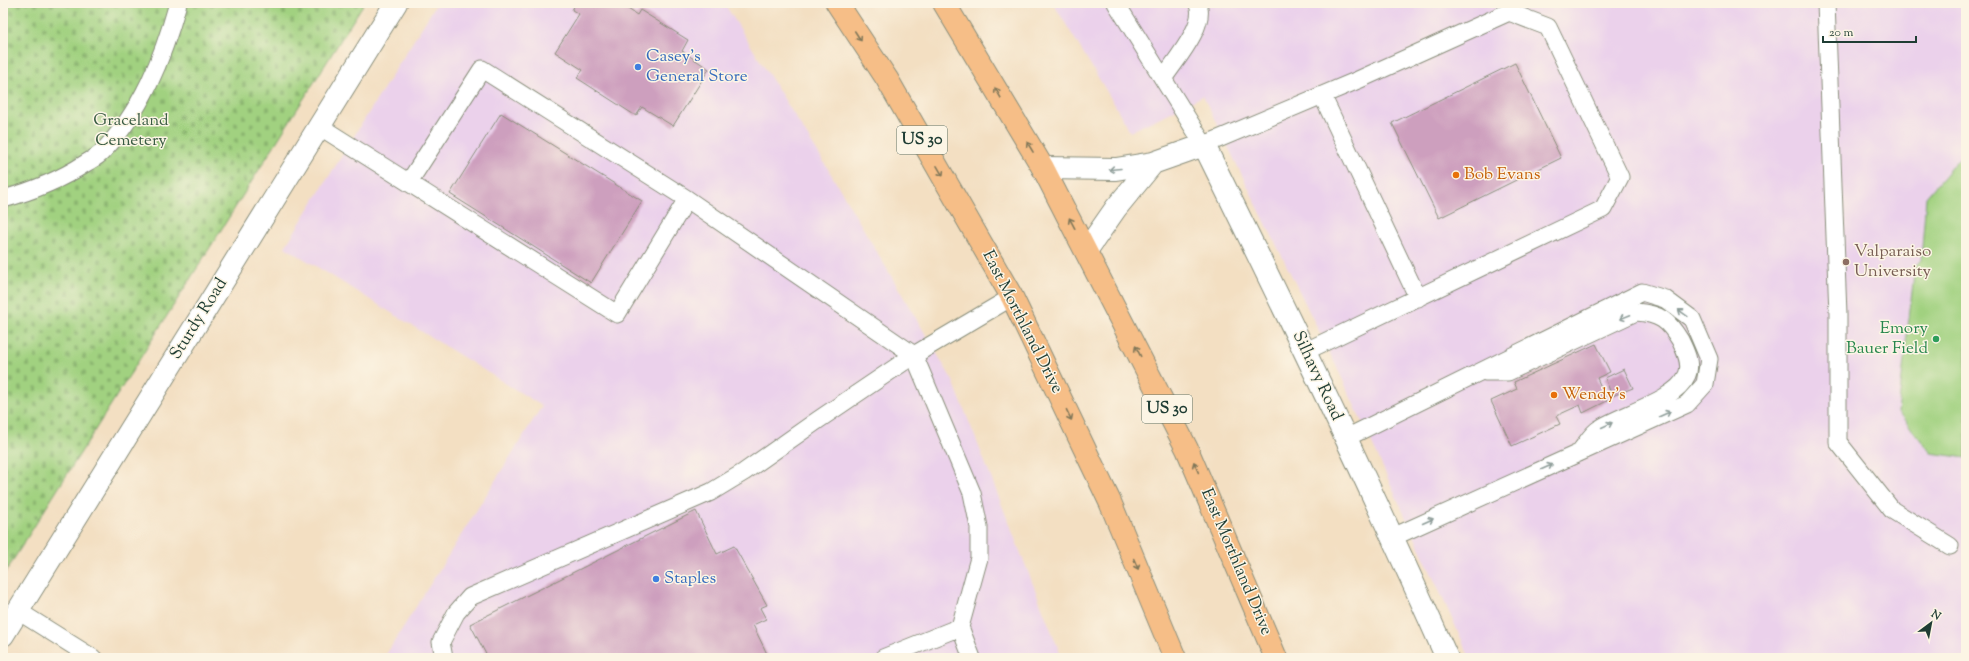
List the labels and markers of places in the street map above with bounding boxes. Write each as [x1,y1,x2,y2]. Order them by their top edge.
place label: Casey's General Store [646,45,748,89]
marker: Casey's General Store [633,62,643,72]
place label: Bob Evans [1464,163,1541,187]
marker: Bob Evans [1451,170,1461,180]
place label: Valparaiso University [1854,240,1932,284]
marker: Valparaiso University [1841,257,1851,267]
place label: Emory Bauer Field [1846,317,1929,361]
marker: Emory Bauer Field [1931,334,1941,344]
place label: Wendy's [1562,383,1626,407]
marker: Wendy's [1549,390,1559,400]
place label: Staples [664,567,716,591]
marker: Staples [651,574,661,584]

